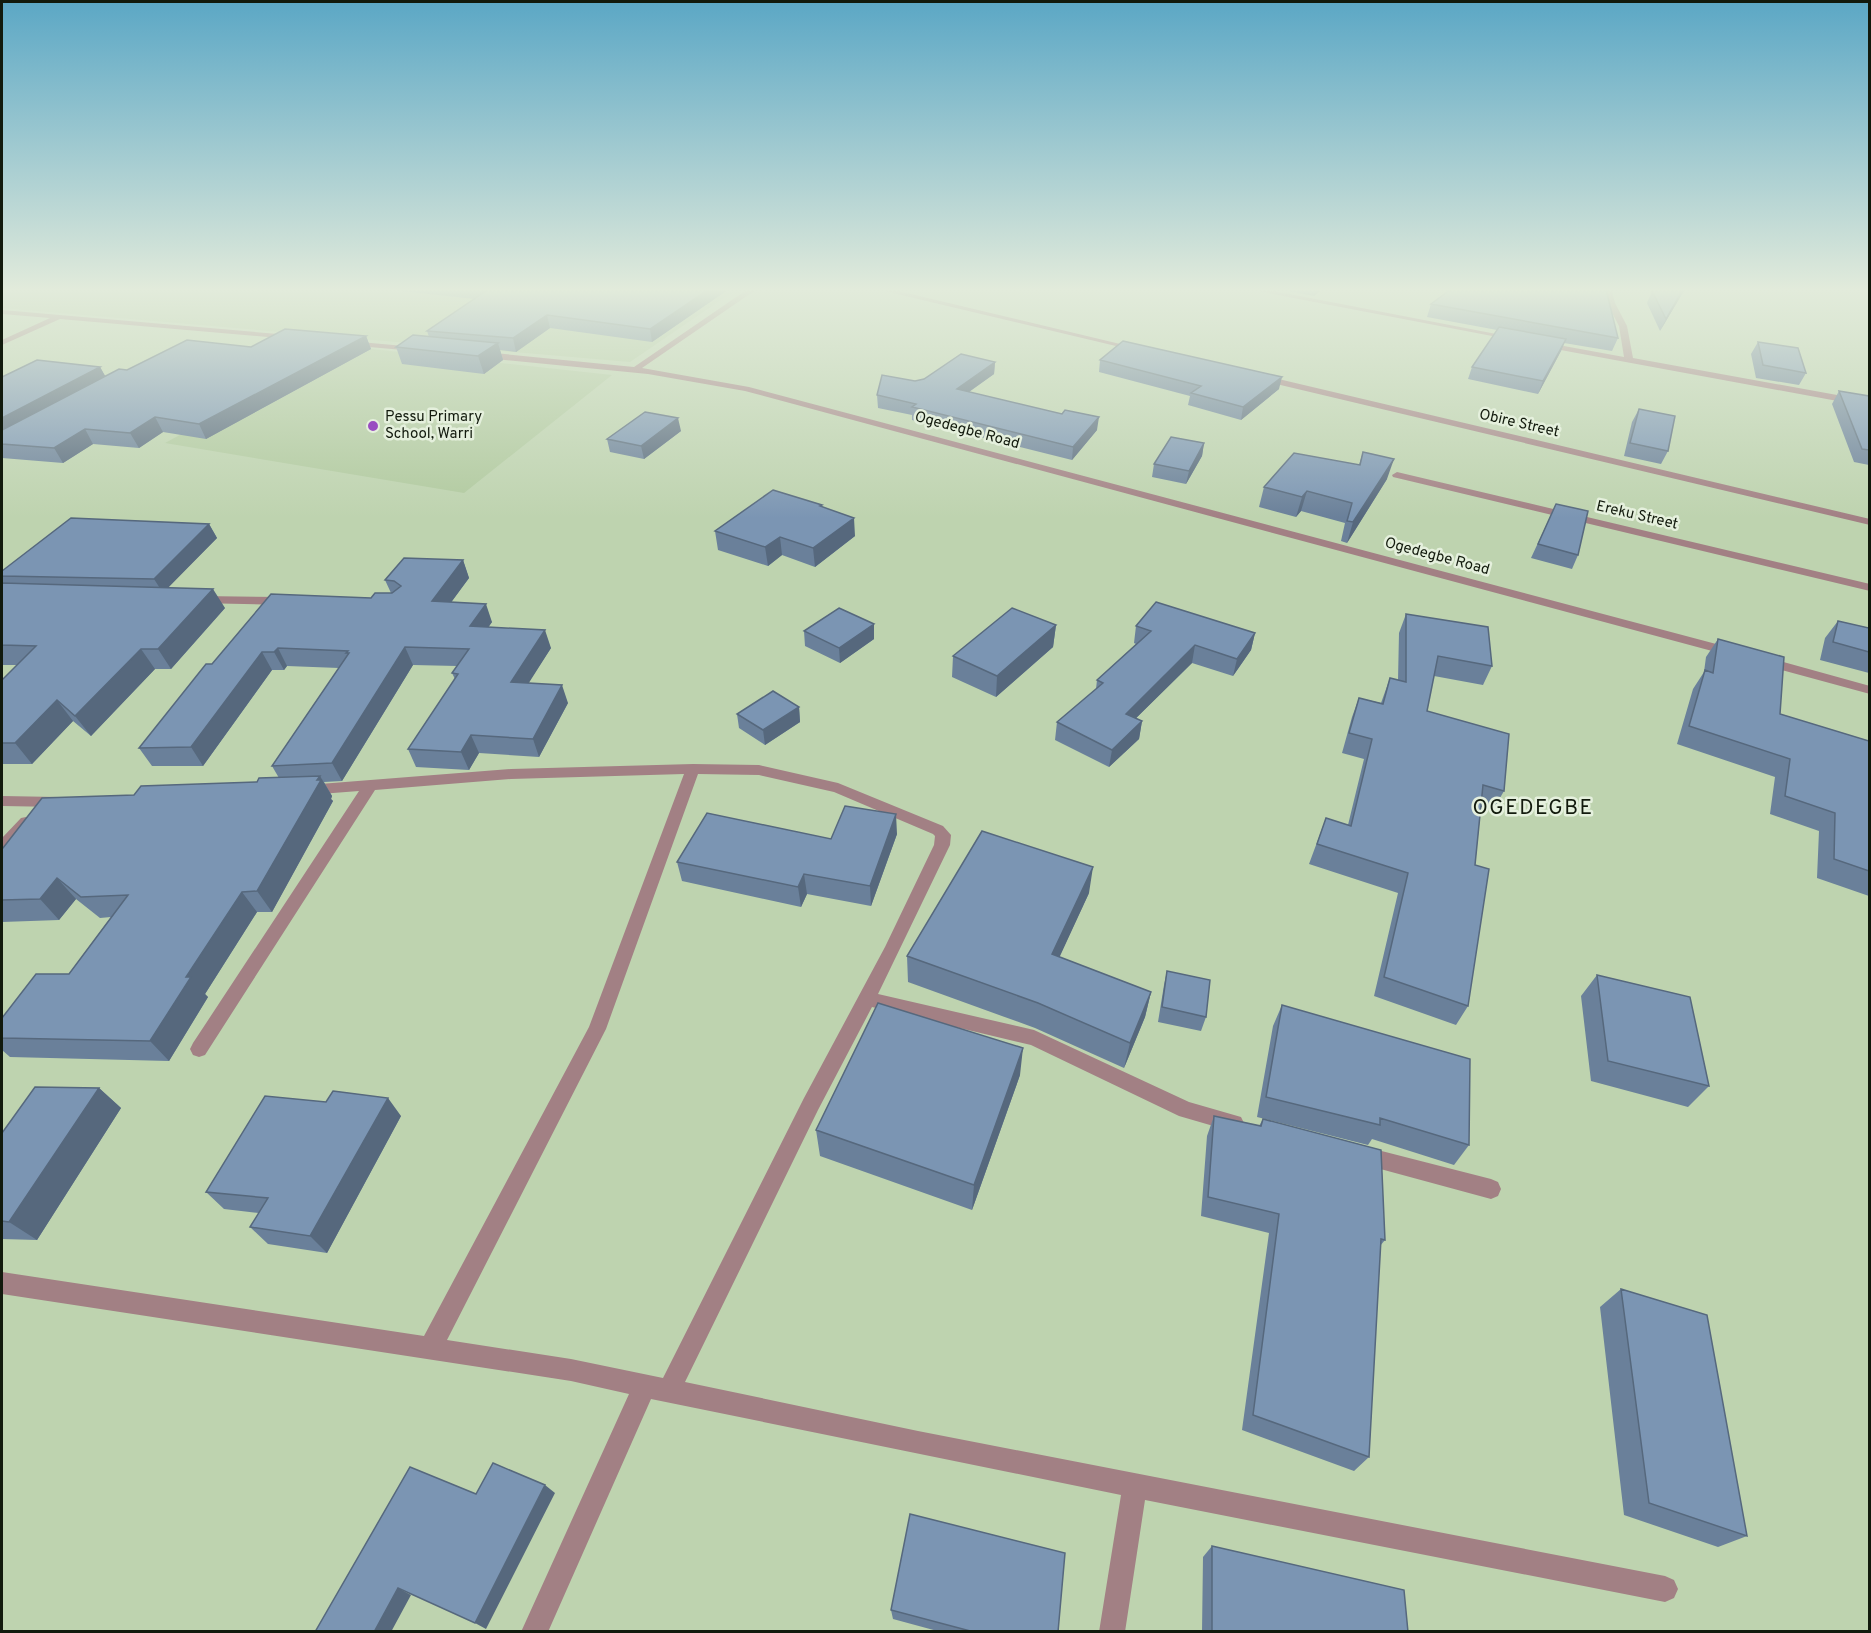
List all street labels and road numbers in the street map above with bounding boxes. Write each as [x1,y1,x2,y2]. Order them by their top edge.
street label: Obire Street [1477,406,1561,442]
street label: Ogedegbe Road [913,408,1021,454]
street label: Ereku Street [1594,497,1680,535]
street label: Ogedegbe Road [1383,534,1491,580]

